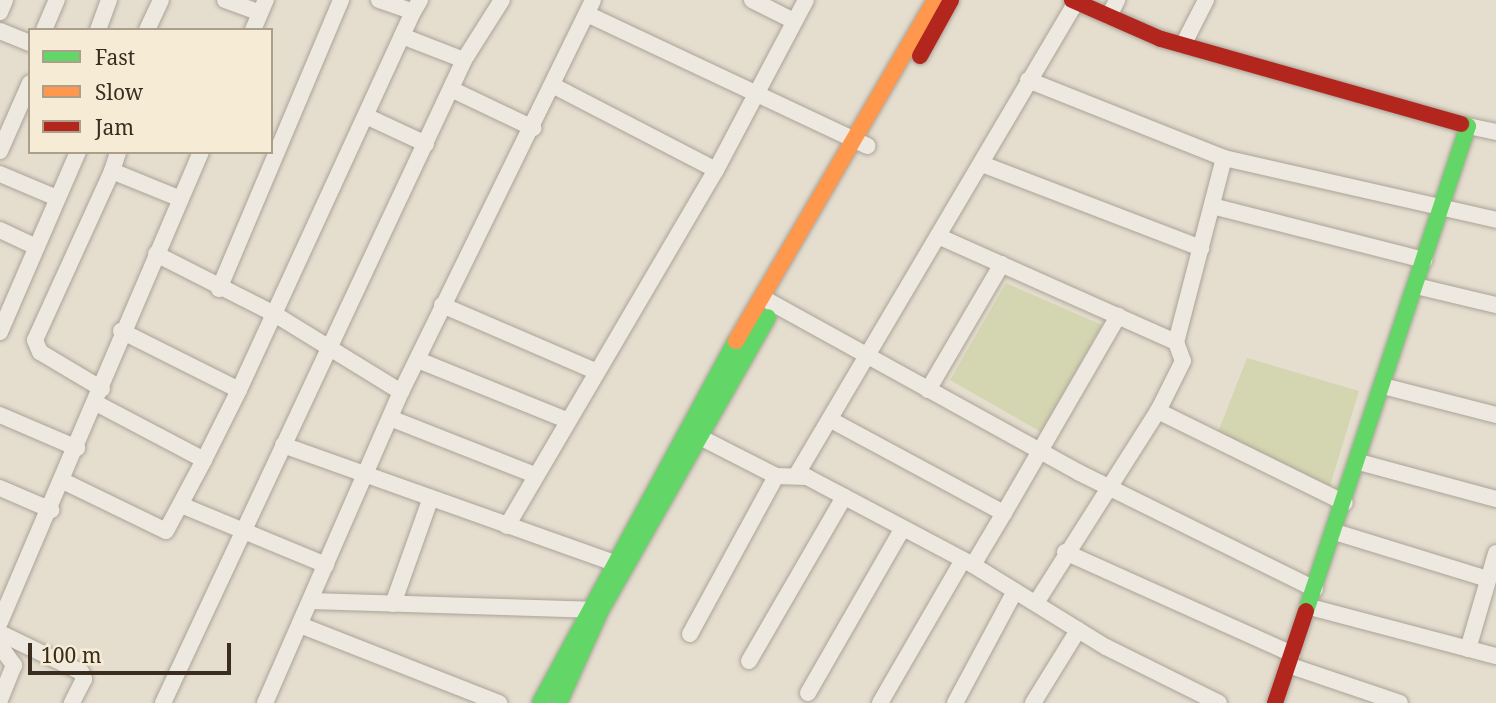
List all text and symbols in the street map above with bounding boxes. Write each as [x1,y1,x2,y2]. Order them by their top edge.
legend [28,28,273,154]
text: Fast [95,43,135,71]
text: Slow [95,78,143,106]
text: Jam [95,113,134,141]
scale bar [32,630,234,674]
text: 100 m [41,641,102,669]

